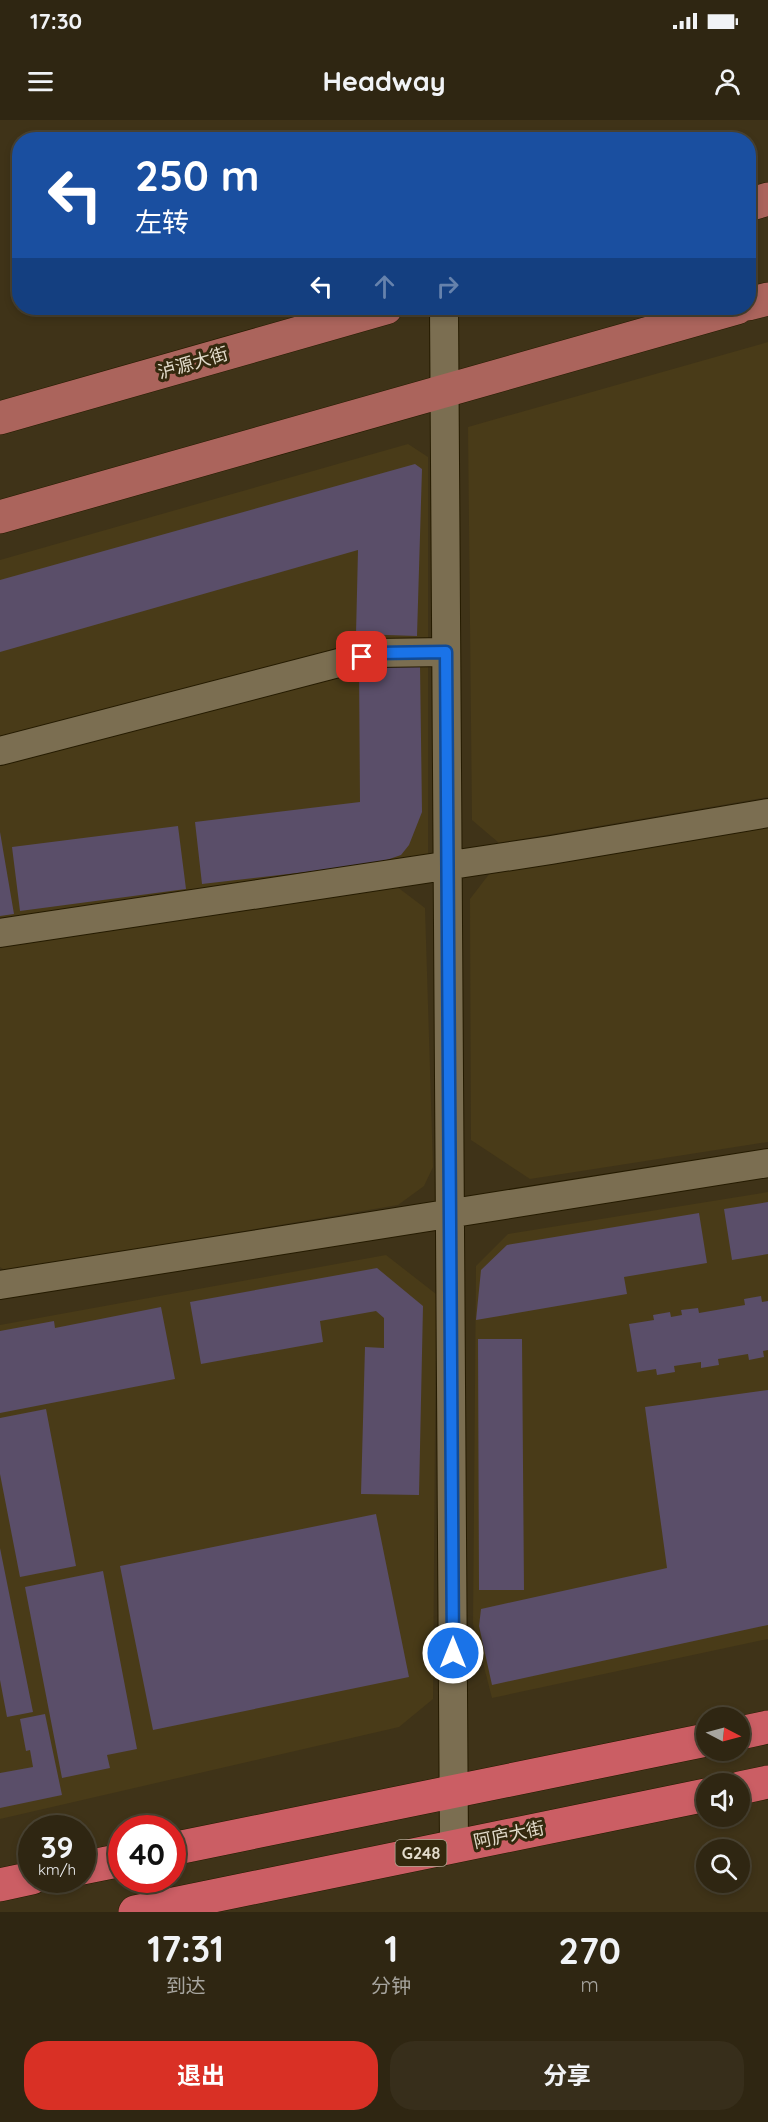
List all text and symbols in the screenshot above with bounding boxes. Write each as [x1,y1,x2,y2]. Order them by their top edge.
text: 17:30 [30,7,82,35]
text: Headway [322,64,446,98]
icon: menu [24,65,57,98]
icon: person [711,65,744,98]
text: 250 m [135,149,259,202]
icon: left [36,156,114,234]
text: 左转 [135,205,189,239]
icon: left [305,270,338,303]
icon: ahead [368,270,401,303]
icon: right [431,270,464,303]
street label: 泸源大街 [155,342,231,383]
pin [336,631,387,682]
icon: arrive [345,640,378,673]
position arrow [421,1621,485,1685]
north arrow [696,1707,750,1761]
map controls [696,1707,750,1893]
button: sound [696,1773,750,1827]
speed limit sign: 40 [108,1815,186,1893]
street label: 阿庐大街 [471,1816,547,1853]
text: 39 [40,1828,74,1866]
button: search [696,1839,750,1893]
road number: G248 [396,1840,446,1866]
text: km/h [38,1860,76,1879]
text: 17:31 [147,1926,224,1971]
text: 1 [384,1926,398,1971]
text: 270 [558,1928,621,1973]
text: m [581,1972,599,1997]
text: 到达 [166,1973,206,1998]
text: 分钟 [371,1973,411,1998]
button: 退出 [24,2041,378,2110]
button: 分享 [390,2041,744,2110]

